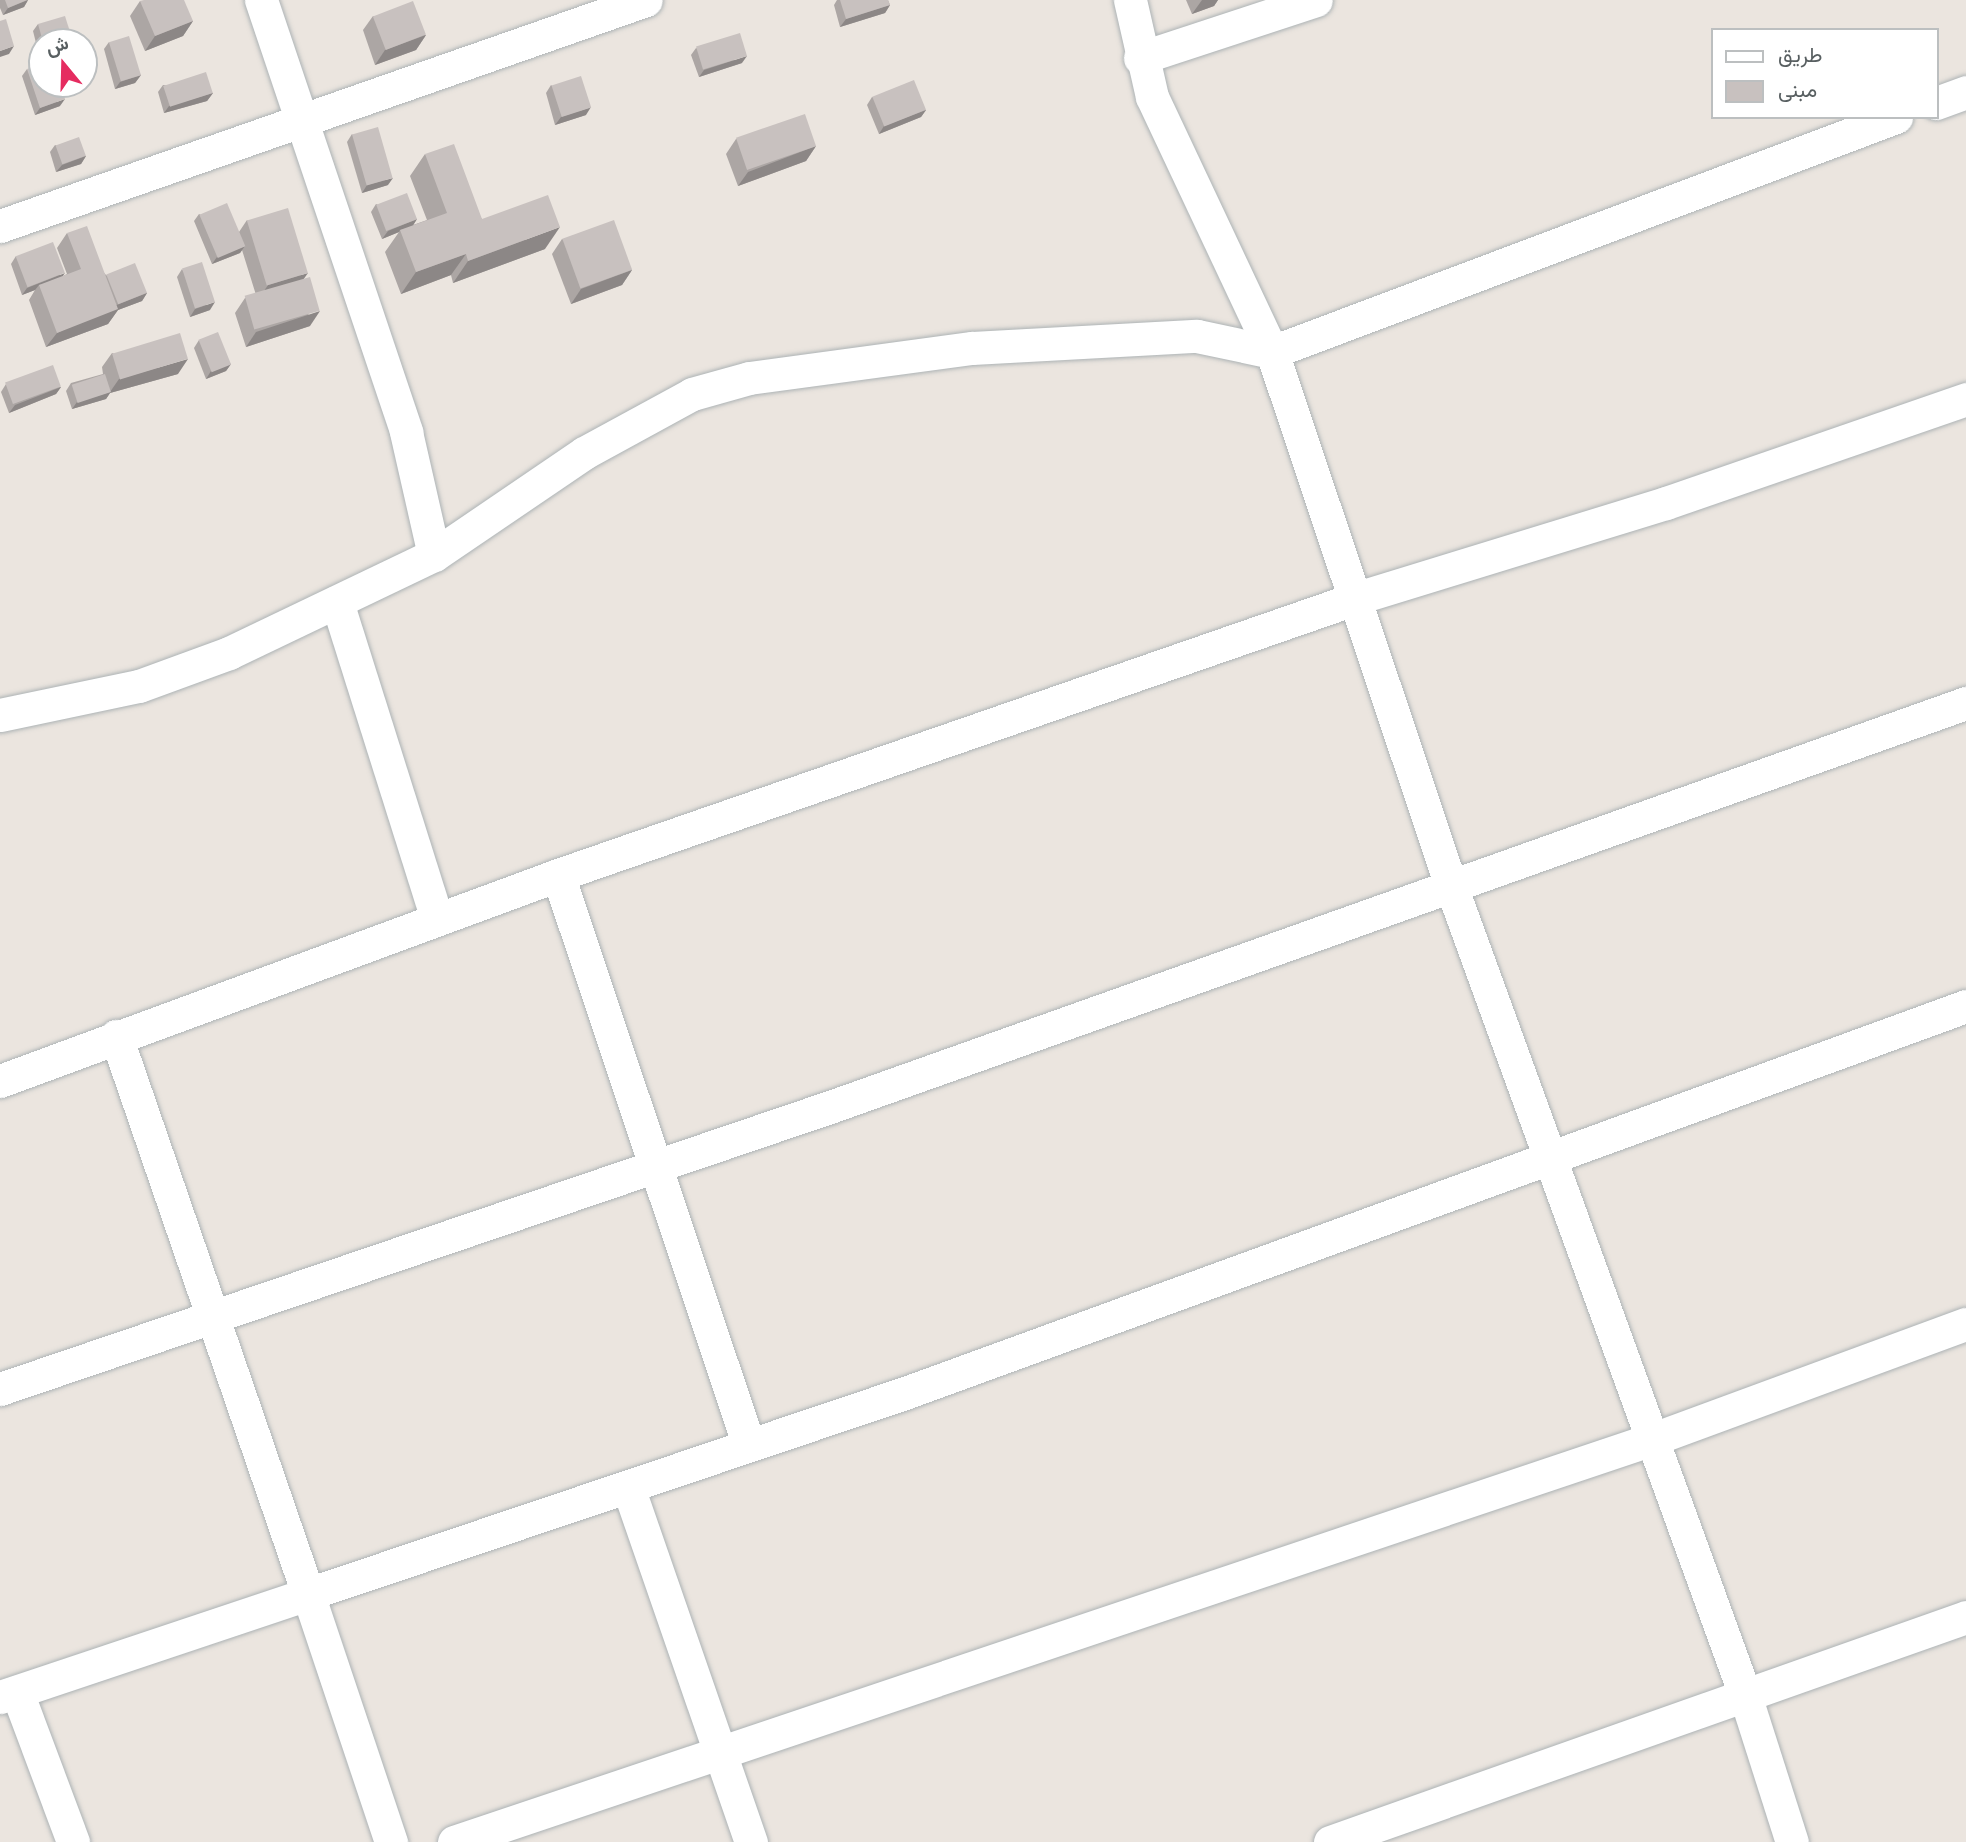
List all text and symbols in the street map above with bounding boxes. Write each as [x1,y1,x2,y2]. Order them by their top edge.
north arrow [28,28,98,98]
legend [1710,28,1938,119]
text: ش [42,30,72,60]
text: طريق [1778,40,1823,68]
text: مبنى [1778,75,1817,103]

